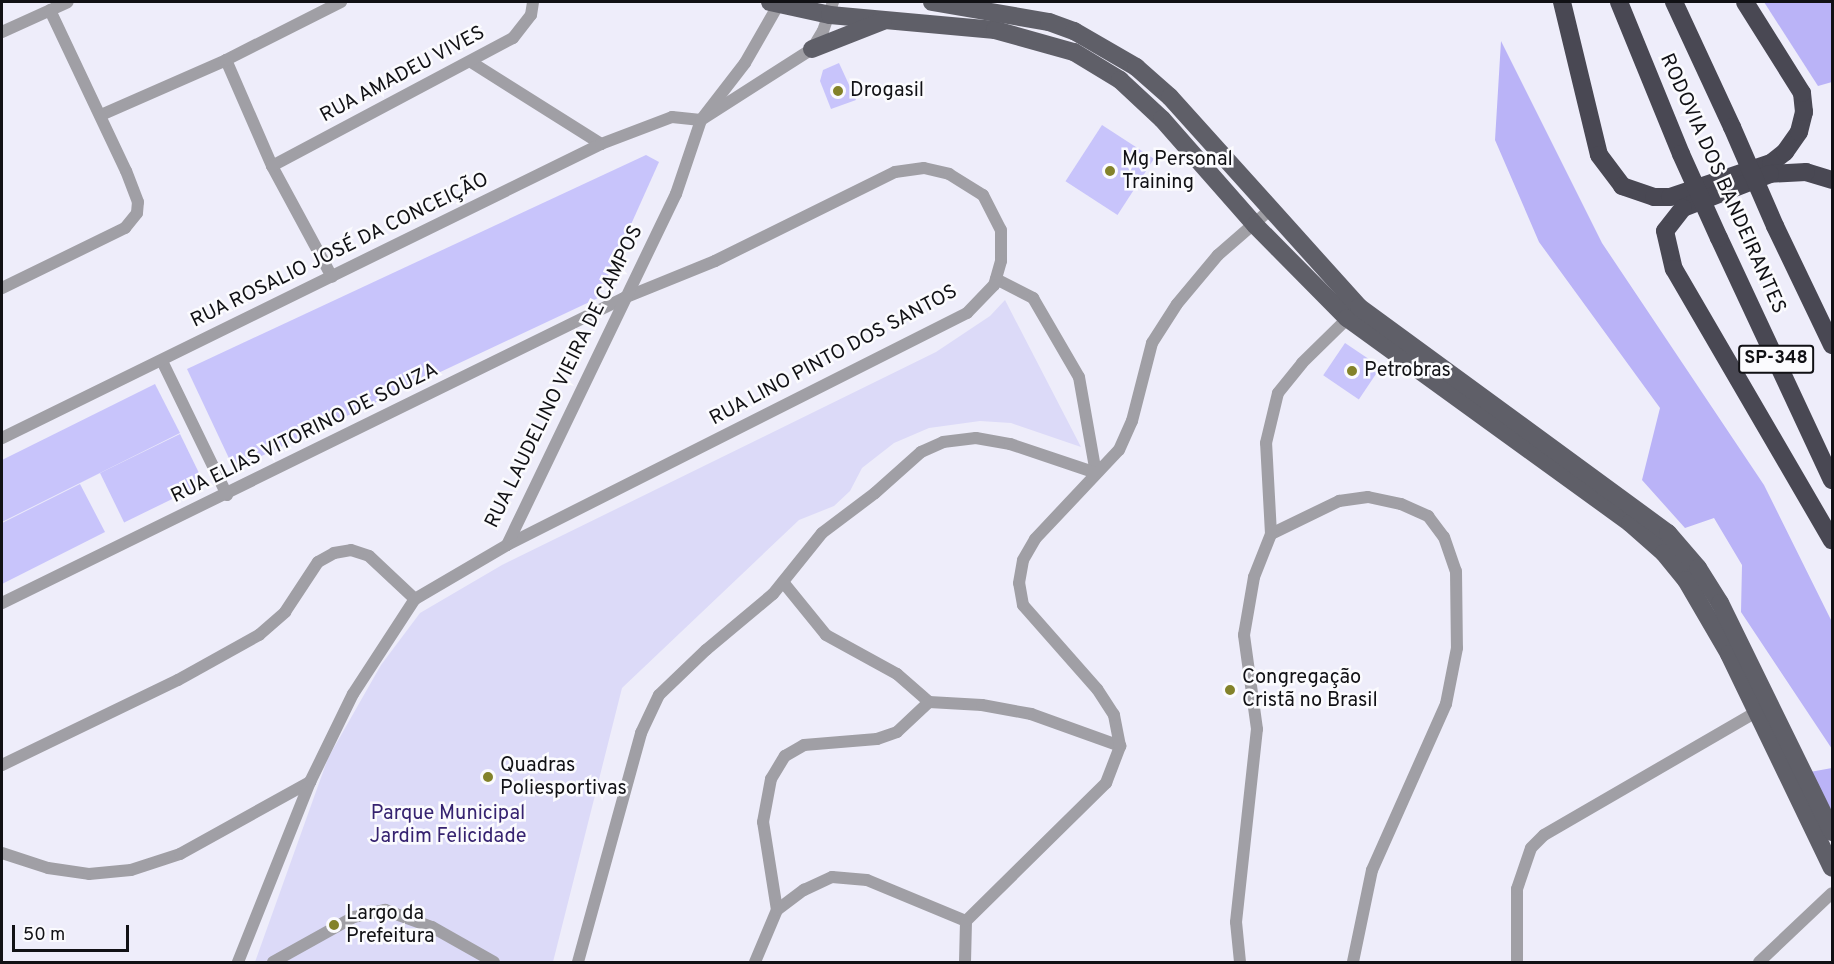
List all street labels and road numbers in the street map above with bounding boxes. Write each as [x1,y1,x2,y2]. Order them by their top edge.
street label: RUA AMADEU VIVES [316,21,490,129]
street label: RODOVIA DOS BANDEIRANTES [1654,50,1790,318]
street label: RUA ROSALIO JOSÉ DA CONCEIÇÃO [186,168,494,334]
street label: RUA LAUDELINO VIEIRA DE CAMPOS [481,221,649,533]
street label: RUA LINO PINTO DOS SANTOS [706,280,962,432]
road number: SP-348 [1737,344,1815,374]
street label: RUA ELIAS VITORINO DE SOUZA [167,358,443,510]

